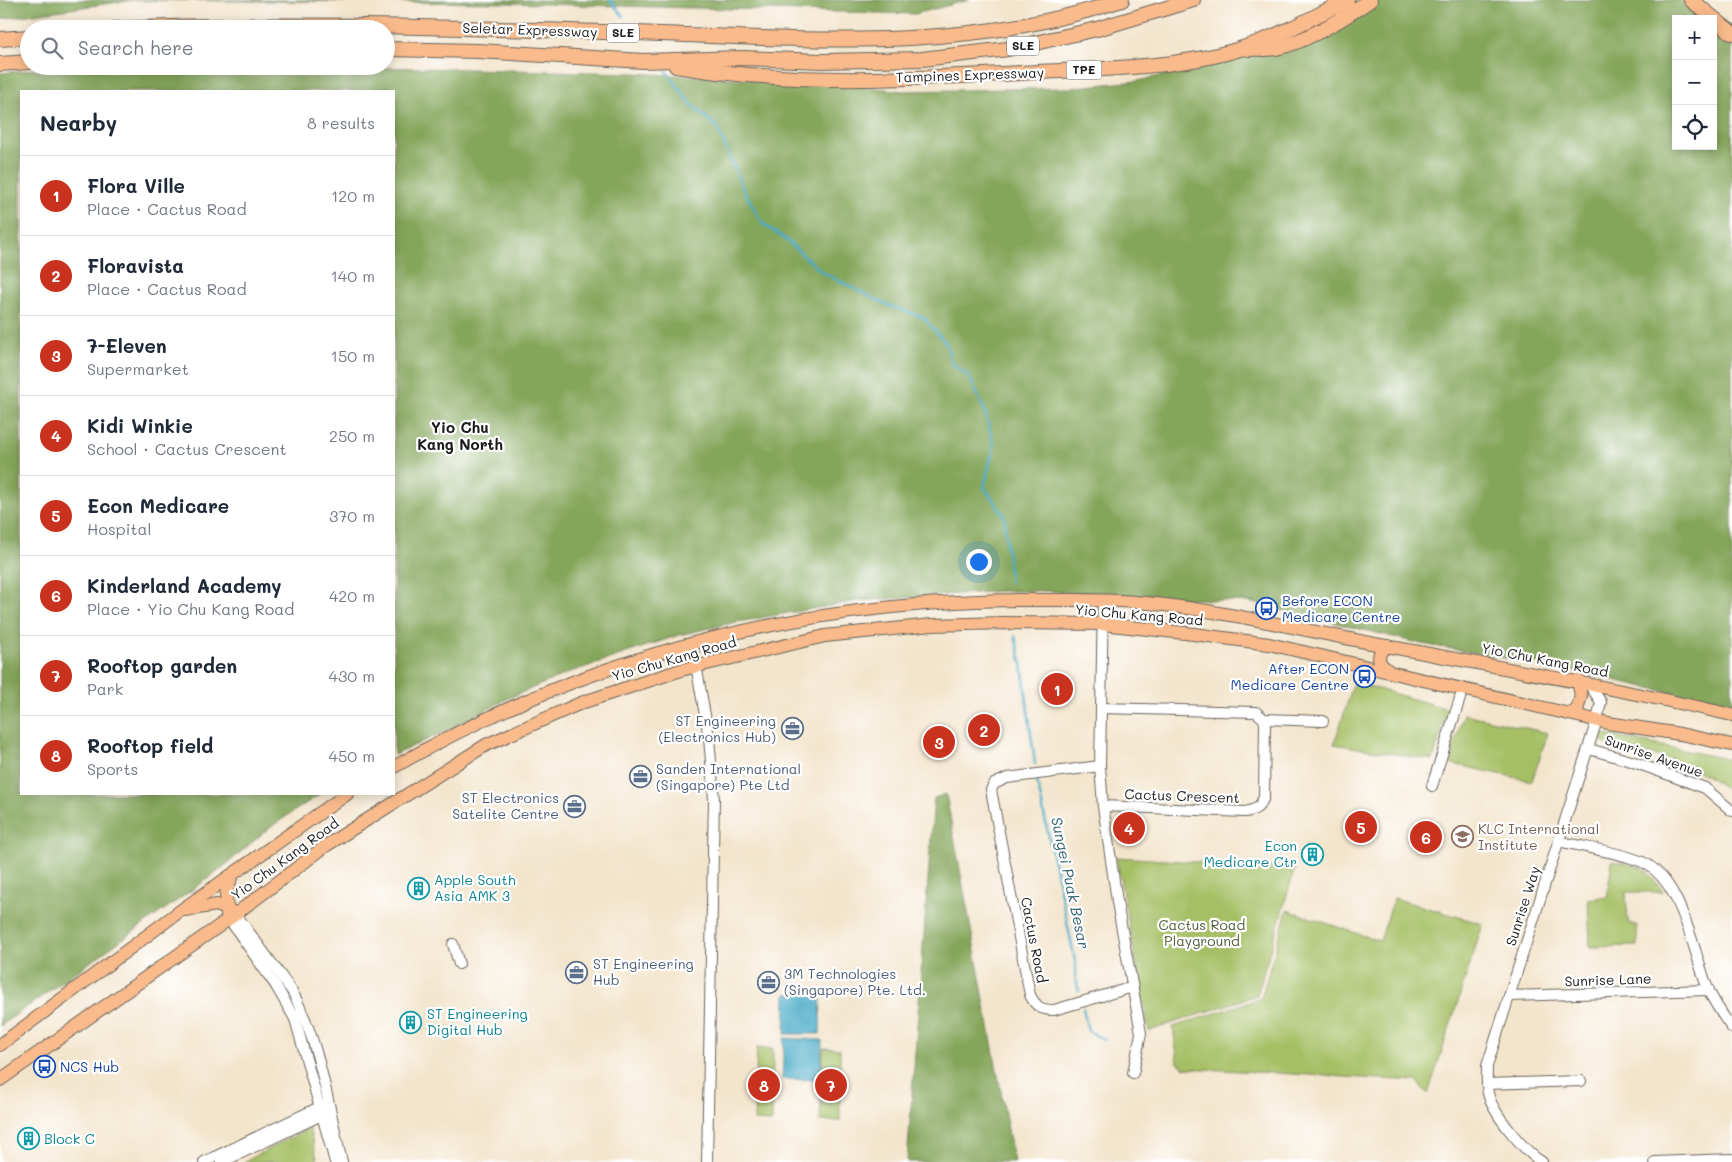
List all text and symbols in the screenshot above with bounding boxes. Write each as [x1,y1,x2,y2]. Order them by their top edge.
map controls [1672,15,1717,150]
button: + [1672,15,1717,60]
street label: Seletar Expressway [462,18,598,41]
search box [20,20,395,75]
road number: SLE [607,23,639,42]
icon: search [38,34,66,62]
text: Search here [78,35,194,60]
road number: SLE [1007,36,1039,56]
road number: TPE [1066,60,1102,80]
button: − [1672,60,1717,105]
street label: Tampines Expressway [896,62,1044,87]
button: locate [1672,105,1717,150]
text: Nearby [40,109,117,136]
text: 8 results [307,112,375,133]
text: Flora Ville [87,173,185,198]
text: 1 [52,185,60,206]
text: 120 m [331,185,375,206]
text: Place · Cactus Road [87,198,247,219]
text: Floravista [87,253,184,278]
text: 2 [52,265,60,286]
text: 140 m [331,265,375,286]
text: Place · Cactus Road [87,278,247,299]
text: 7-Eleven [87,333,167,358]
text: 3 [51,345,61,366]
text: 150 m [331,345,375,366]
text: Supermarket [87,358,189,379]
text: Kidi Winkie [87,413,193,438]
district label: Yio Chu Kang North [417,417,503,454]
text: 4 [51,425,61,446]
text: 250 m [329,425,375,446]
text: School · Cactus Crescent [87,438,287,459]
text: Econ Medicare [87,493,229,518]
text: 5 [51,505,61,526]
text: 370 m [329,505,375,526]
text: Hospital [87,518,151,539]
your location [966,549,992,575]
text: Kinderland Academy [87,573,282,598]
text: 6 [51,585,61,606]
text: 420 m [329,585,375,606]
place label: Before ECON Medicare Centre [1282,591,1400,626]
bus stop icon: Before ECON Medicare Centre [1254,597,1278,621]
text: Place · Yio Chu Kang Road [87,598,294,619]
street label: Yio Chu Kang Road [1074,599,1204,630]
street label: Yio Chu Kang Road [609,632,738,685]
street label: Yio Chu Kang Road [1480,638,1610,681]
text: Rooftop garden [87,653,237,678]
place label: After ECON Medicare Centre [1231,659,1349,694]
text: 7 [52,665,60,686]
text: 430 m [328,665,375,686]
bus stop icon: After ECON Medicare Centre [1353,665,1377,689]
pin: 1 [1041,670,1073,708]
text: Park [87,678,123,699]
place label: ST Engineering (Electronics Hub) [658,711,776,746]
pin: 2 [968,711,1000,749]
office icon: ST Engineering (Electronics Hub) [780,717,804,741]
pin: 3 [923,723,955,761]
street label: Sunrise Avenue [1602,730,1706,781]
text: Rooftop field [87,733,213,758]
text: 8 [51,745,61,766]
text: 450 m [329,745,375,766]
text: Sports [87,758,138,779]
place label: Sanden International (Singapore) Pte Ltd [656,759,801,794]
office icon: Sanden International (Singapore) Pte Ltd [628,765,652,789]
street label: Cactus Crescent [1124,784,1240,807]
place label: ST Electronics Satelite Centre [452,788,559,823]
office icon: ST Electronics Satelite Centre [563,794,587,818]
pin: 5 [1345,808,1377,846]
pin: 4 [1113,809,1145,847]
street label: Yio Chu Kang Road [227,813,342,904]
water label: Sungei Puak Besar [1047,815,1095,951]
pin: 6 [1410,818,1442,856]
place label: KLC International Institute [1478,819,1599,854]
school or university icon: KLC International Institute [1450,825,1474,849]
place label: Econ Medicare Ctr [1204,836,1297,871]
building icon: Econ Medicare Ctr [1301,842,1325,866]
street label: Sunrise Way [1501,863,1544,948]
place label: Apple South Asia AMK 3 [434,870,516,905]
building icon: Apple South Asia AMK 3 [406,876,430,900]
street label: Cactus Road [1017,895,1052,984]
park label: Cactus Road Playground [1159,915,1246,950]
place label: ST Engineering Hub [593,954,694,989]
office icon: ST Engineering Hub [565,960,589,984]
place label: 3M Technologies (Singapore) Pte. Ltd. [784,964,926,999]
street label: Sunrise Lane [1564,968,1652,991]
office icon: 3M Technologies (Singapore) Pte. Ltd. [756,970,780,994]
place label: ST Engineering Digital Hub [427,1004,528,1039]
building icon: ST Engineering Digital Hub [399,1010,423,1034]
bus stop icon: NCS Hub [32,1055,56,1079]
place label: NCS Hub [60,1057,119,1076]
pin: 8 [748,1066,780,1104]
pin: 7 [815,1066,847,1104]
building icon: Block C [16,1127,40,1151]
place label: Block C [44,1129,95,1148]

